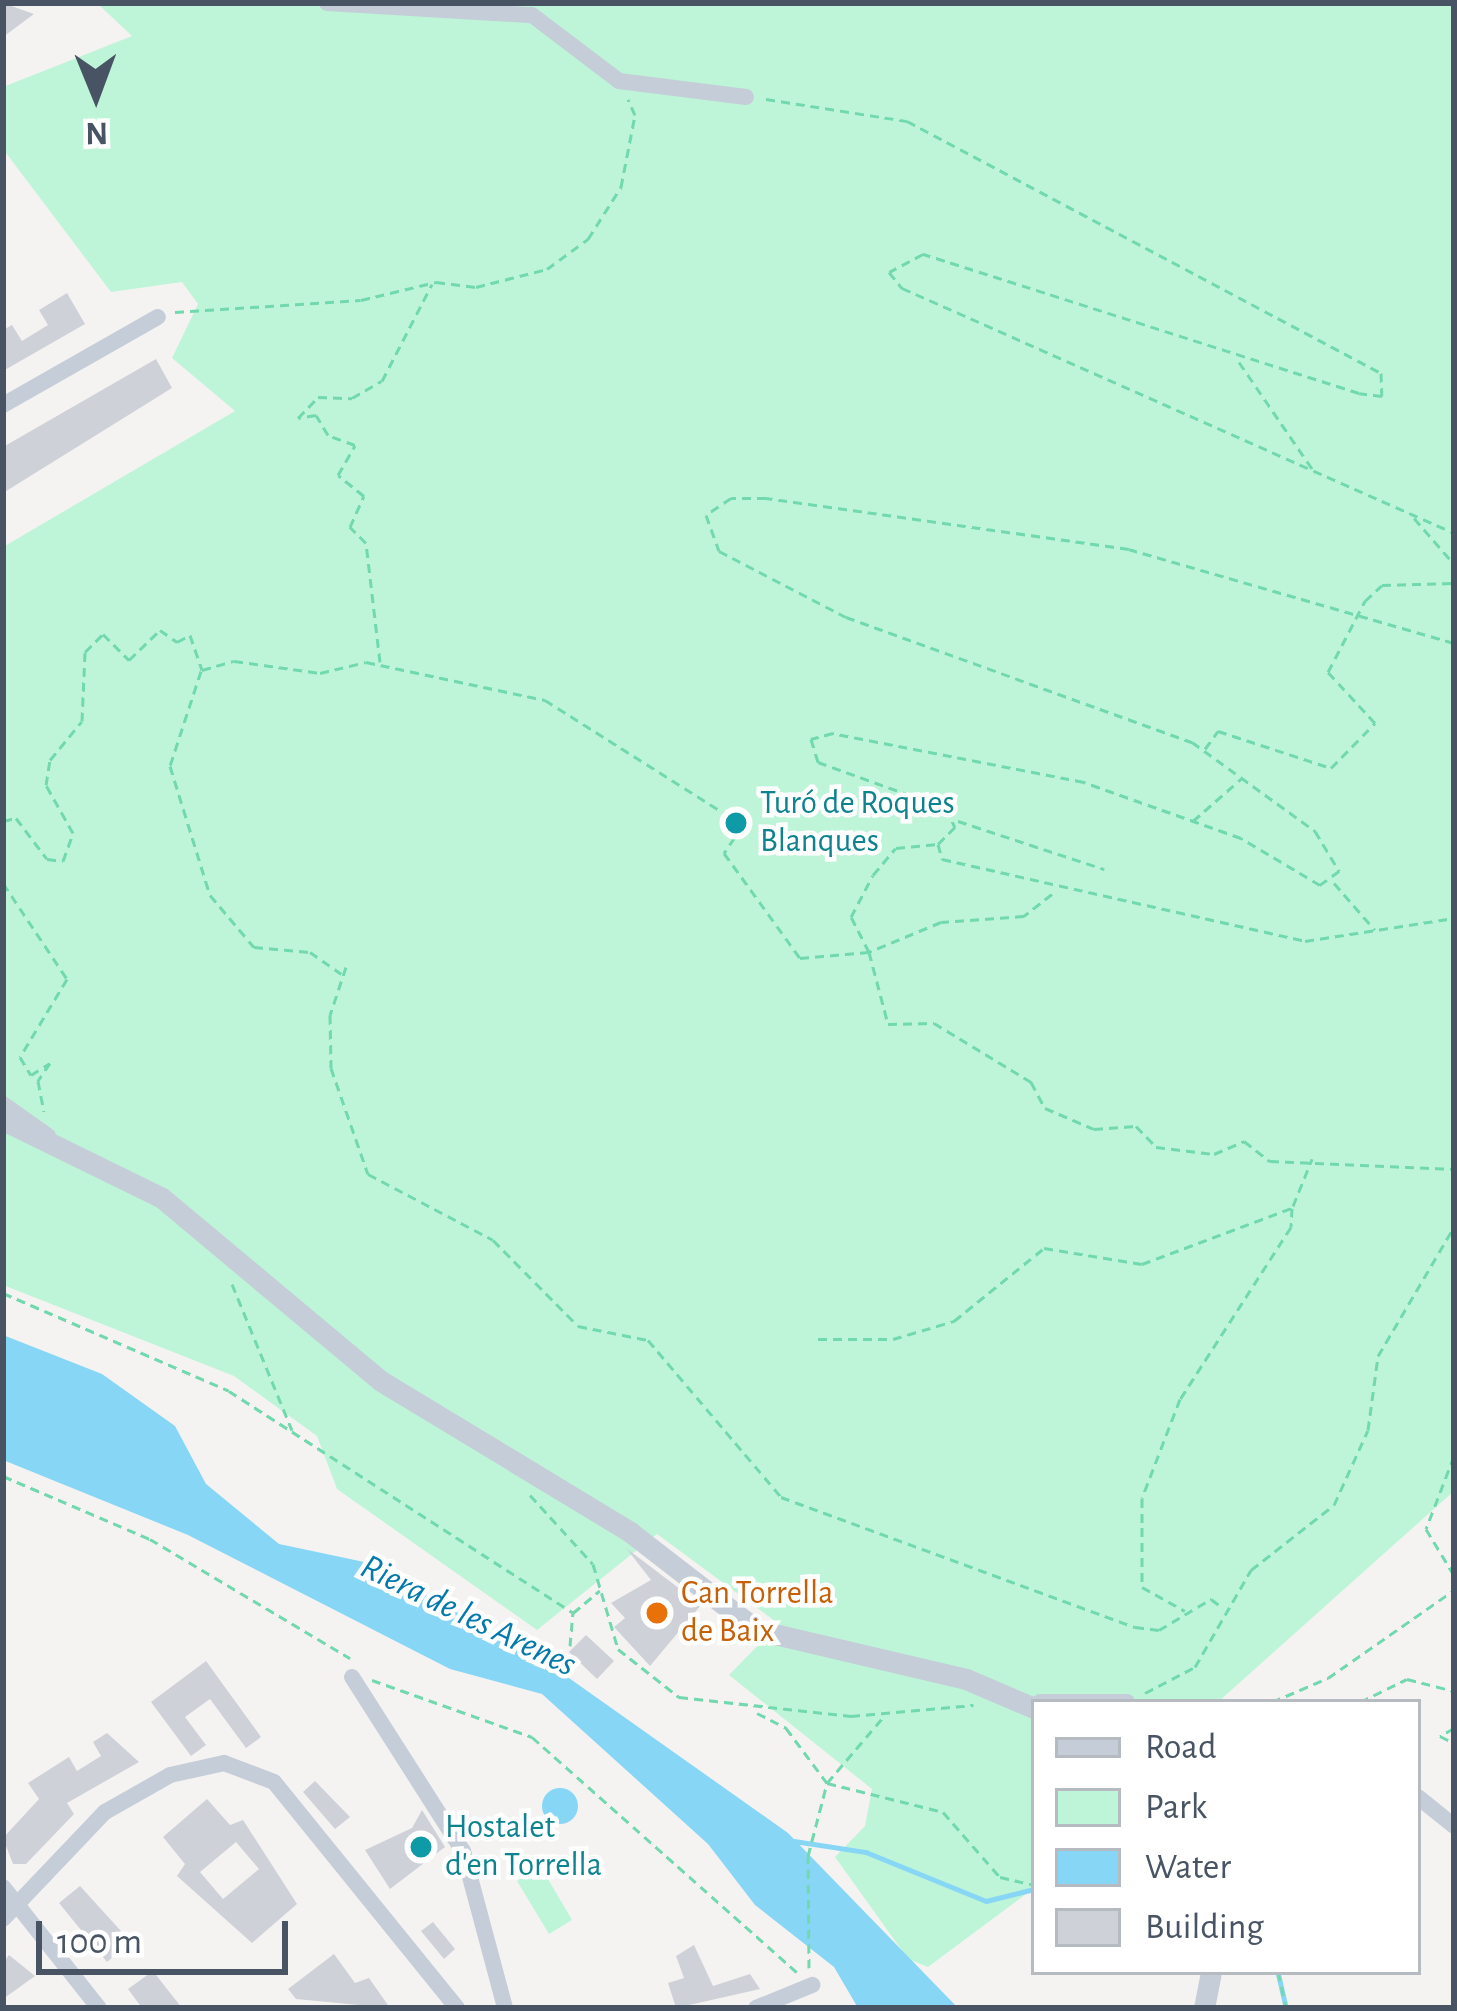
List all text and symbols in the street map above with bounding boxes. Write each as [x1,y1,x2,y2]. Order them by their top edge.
north arrow [36,36,156,156]
text: N [85,116,108,149]
place label: Turó de Roques Blanques [760,784,955,862]
marker: Turó de Roques Blanques [723,810,749,836]
water label: Riera de les Arenes [353,1545,583,1687]
place label: Can Torrella de Baix [681,1574,833,1652]
marker: Can Torrella de Baix [644,1600,670,1626]
legend [1031,1699,1421,1975]
text: Road [1145,1729,1217,1765]
text: Park [1145,1789,1207,1825]
place label: Hostalet d'en Torrella [445,1808,602,1886]
marker: Hostalet d'en Torrella [408,1834,434,1860]
text: Water [1145,1849,1231,1885]
scale bar [42,1897,294,1971]
text: Building [1145,1909,1264,1945]
text: 100 m [57,1924,142,1960]

